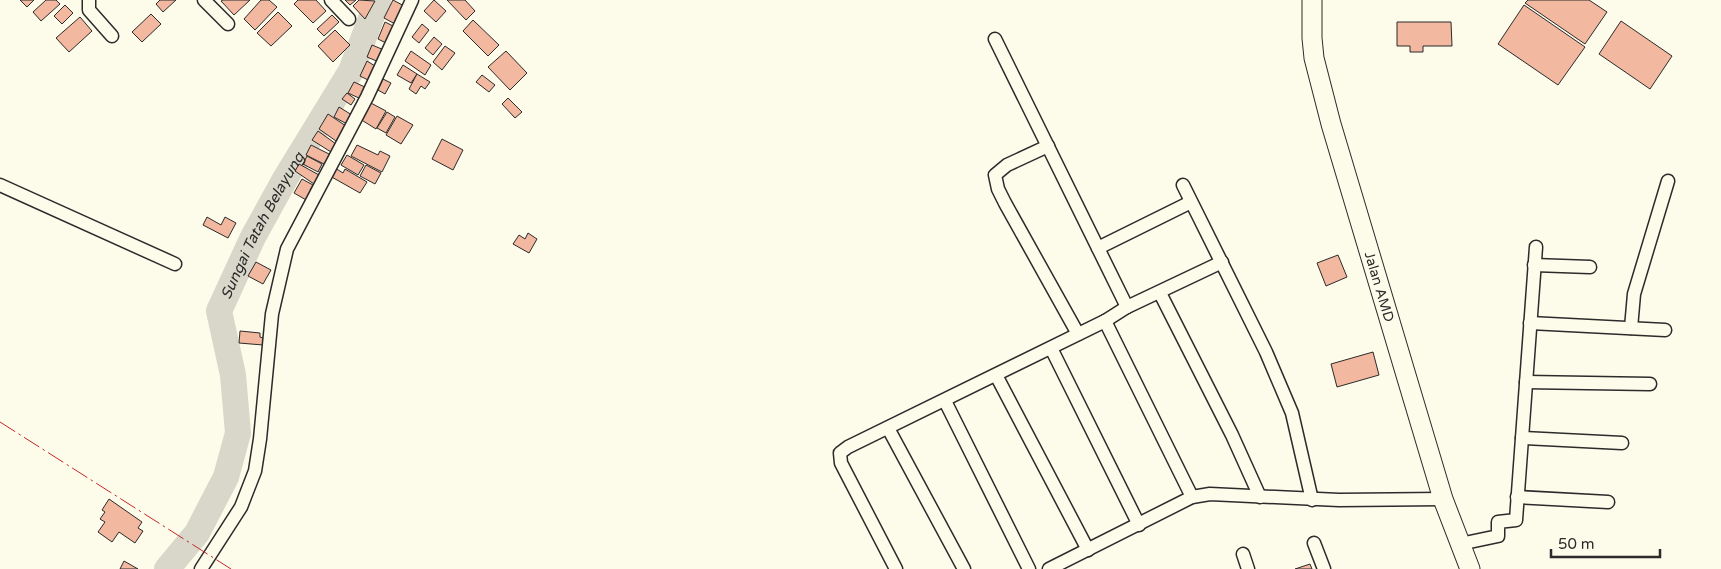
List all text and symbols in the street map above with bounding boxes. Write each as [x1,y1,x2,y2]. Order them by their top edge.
water label: Sungai Tatah Belayung [217,148,309,302]
street label: Jalan AMD [1361,250,1398,324]
scale bar [1551,526,1660,558]
text: 50 m [1558,535,1595,553]

